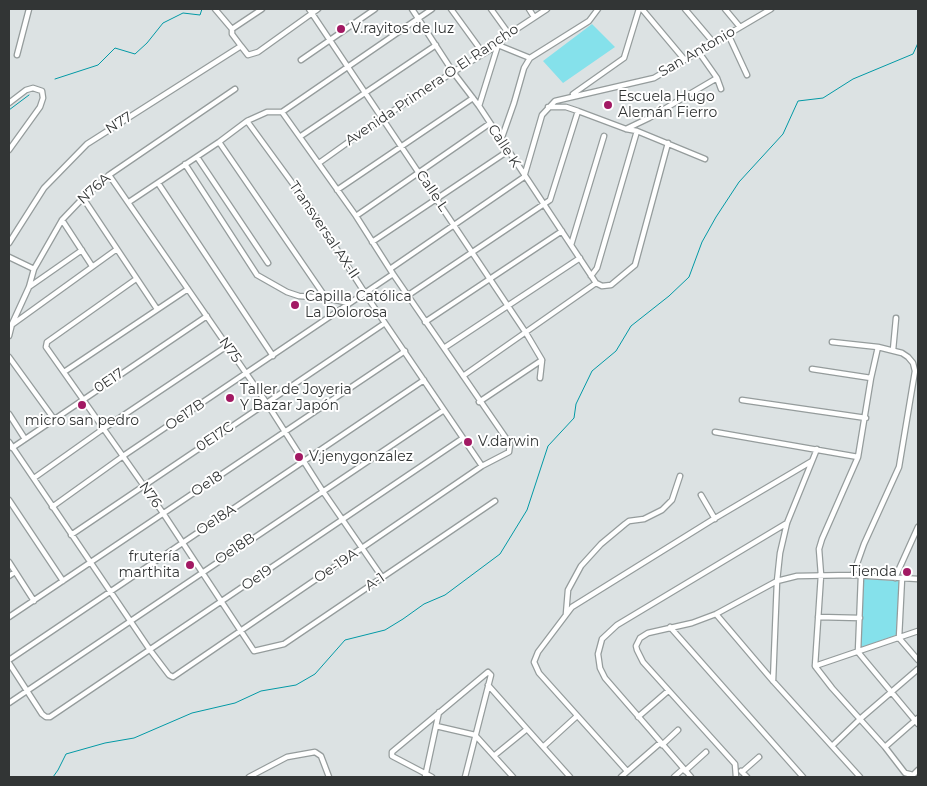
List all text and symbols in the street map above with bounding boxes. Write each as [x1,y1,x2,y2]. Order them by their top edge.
street label: Avenida Primera O El Rancho [342,21,522,149]
place label: V.rayitos de luz [351,21,454,37]
marker: V.rayitos de luz [335,23,347,35]
street label: San Antonio [656,23,738,81]
place label: Escuela Hugo Alemán Fierro [618,89,717,121]
marker: Escuela Hugo Alemán Fierro [602,99,614,111]
street label: N77 [103,108,135,138]
street label: Calle K [484,121,524,171]
street label: Calle L [412,167,452,215]
street label: N76A [74,170,114,208]
street label: Transversal AX-II [285,178,363,282]
place label: Capilla Católica La Dolorosa [305,289,412,322]
marker: Capilla Católica La Dolorosa [289,299,301,311]
street label: N75 [215,334,245,366]
street label: 0E17 [91,365,127,397]
place label: Taller de Joyeria Y Bazar Japón [240,382,352,414]
marker: Taller de Joyeria Y Bazar Japón [224,392,236,404]
street label: Oe17B [162,396,208,434]
marker: micro san pedro [76,399,88,411]
place label: micro san pedro [25,413,139,429]
street label: 0E17C [193,418,237,456]
place label: V.darwin [478,434,539,450]
marker: V.darwin [462,436,474,448]
place label: V.jenygonzalez [309,449,413,465]
marker: V.jenygonzalez [293,451,305,463]
street label: Oe18 [188,468,226,500]
street label: N76 [135,479,165,511]
street label: Oe18A [193,501,239,539]
street label: Oe18B [212,530,258,568]
street label: Oe-19A [311,545,361,587]
place label: frutería marthita [119,549,180,582]
marker: frutería marthita [184,559,196,571]
street label: Oe19 [238,562,276,594]
place label: Tienda [850,564,897,580]
marker: Tienda [901,566,913,578]
street label: A-1 [362,569,388,595]

